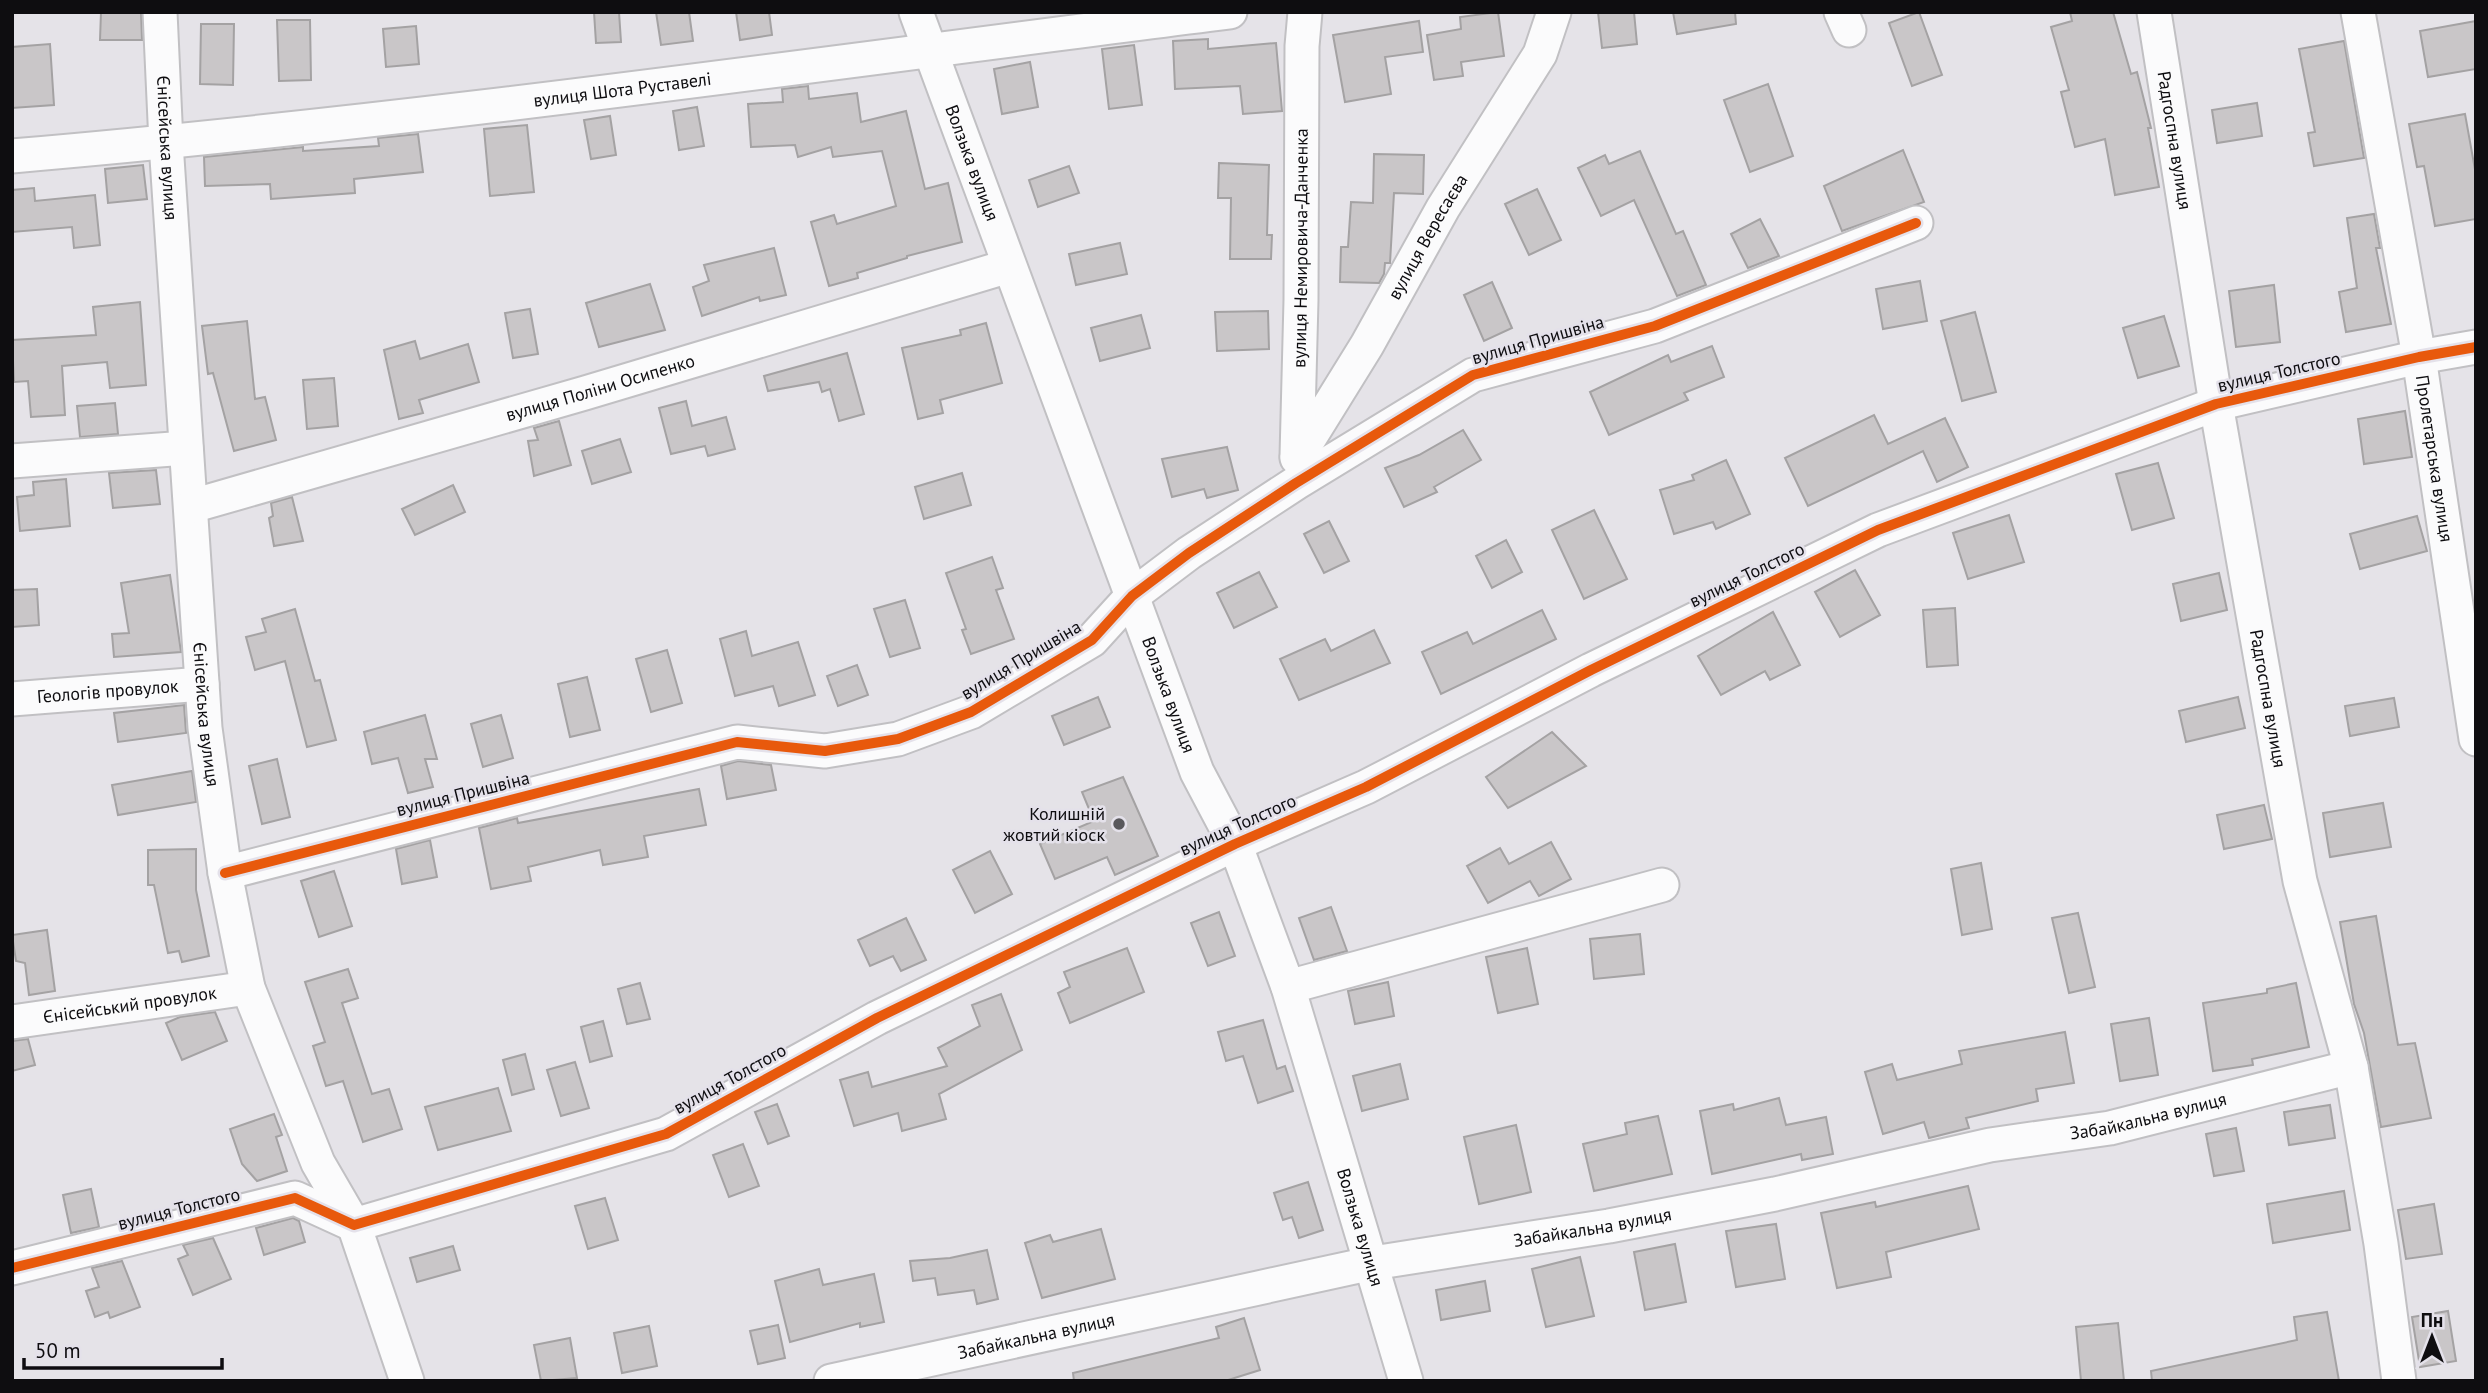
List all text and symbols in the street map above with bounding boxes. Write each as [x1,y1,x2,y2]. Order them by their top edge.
street label: вулиця Шота Руставелі [532,67,713,112]
street label: Радгоспна вулиця [2153,69,2197,211]
street label: Єнісейська вулиця [152,75,183,221]
street label: Волзька вулиця [940,102,1004,224]
street label: вулиця Немировича-Данченка [1287,128,1313,368]
street label: вулиця Вересаєва [1382,169,1473,304]
street label: вулиця Пришвіна [1469,310,1607,369]
street label: вулиця Толстого [2215,346,2343,397]
street label: вулиця Поліни Осипенко [503,349,697,426]
street label: Пролетарська вулиця [2411,373,2458,543]
street label: вулиця Толстого [1685,537,1808,612]
street label: вулиця Пришвіна [956,615,1085,705]
street label: Радгоспна вулиця [2245,628,2292,769]
street label: Волзька вулиця [1137,633,1201,756]
street label: Єнісейська вулиця [188,641,225,788]
street label: Геологів провулок [36,674,180,708]
street label: вулиця Пришвіна [394,766,532,821]
street label: вулиця Толстого [1176,789,1300,861]
place label: Колишній жовтий кіоск [1003,802,1105,846]
marker: Колишній жовтий кіоск [1111,816,1127,832]
street label: Єнісейський провулок [42,981,218,1028]
street label: вулиця Толстого [669,1038,790,1119]
street label: Забайкальна вулиця [2068,1087,2229,1145]
street label: Волзька вулиця [1332,1165,1389,1289]
street label: вулиця Толстого [115,1182,242,1235]
street label: Забайкальна вулиця [1512,1202,1673,1252]
north arrow [2397,1302,2467,1372]
street label: Забайкальна вулиця [955,1308,1117,1364]
text: Пн [2421,1308,2443,1332]
scale bar [24,1326,222,1370]
text: 50 m [35,1337,81,1364]

